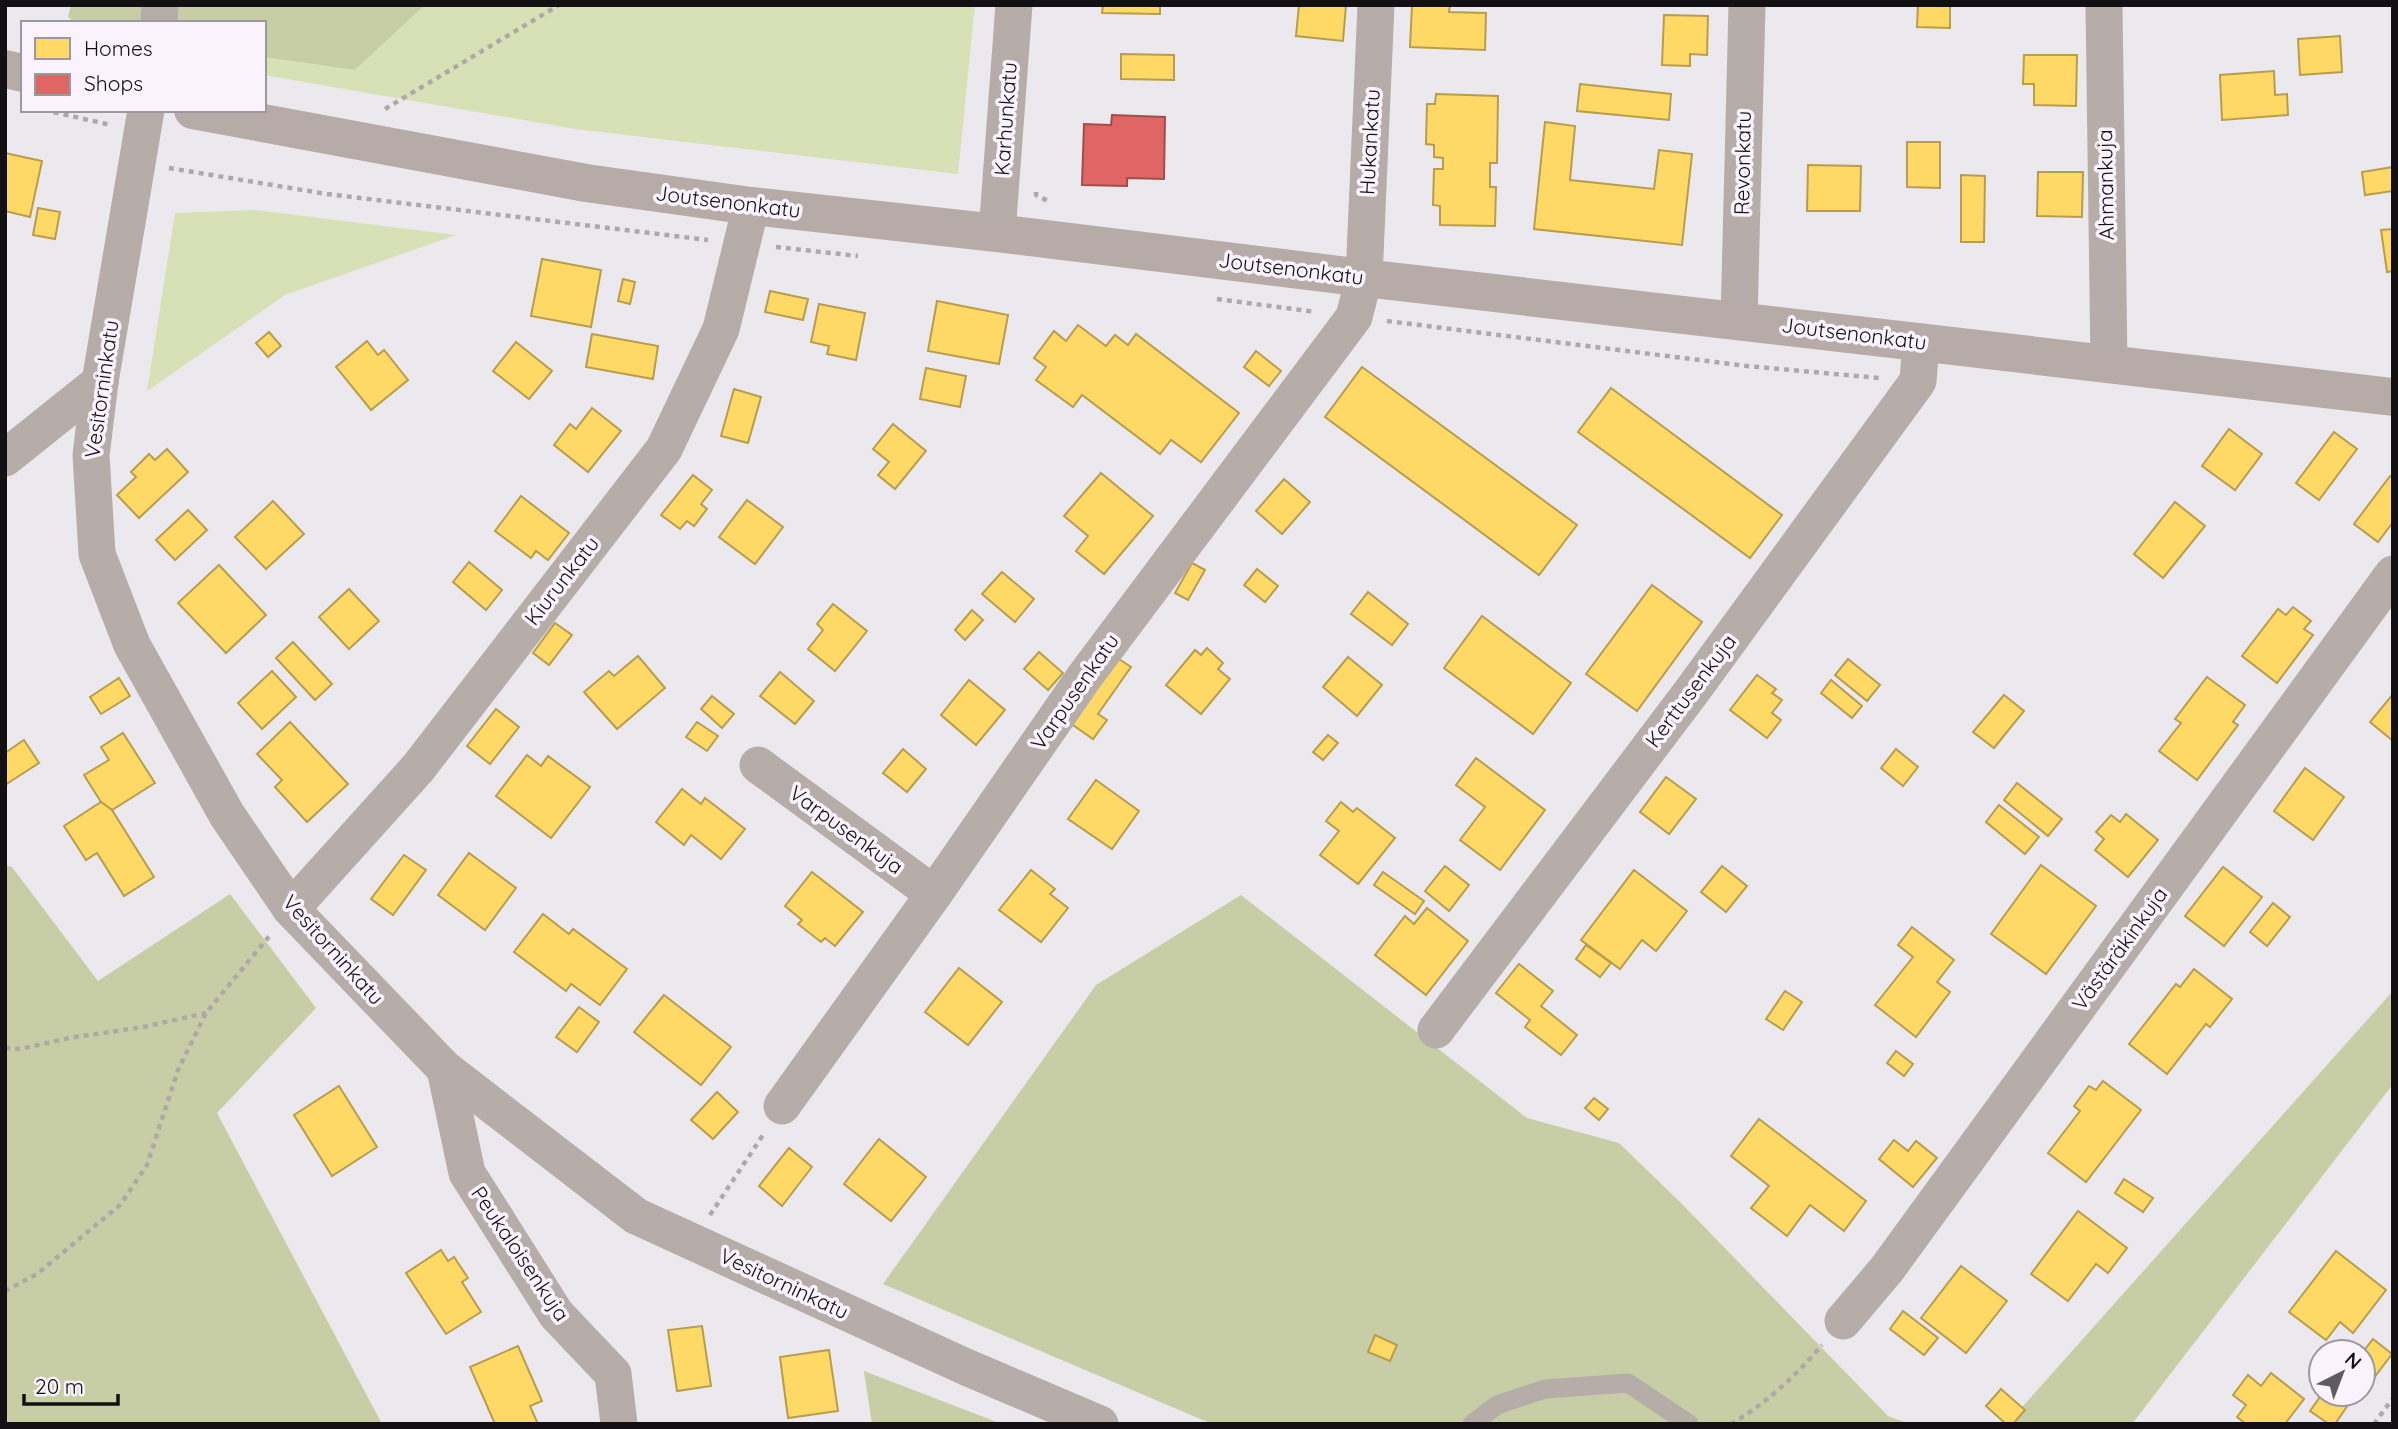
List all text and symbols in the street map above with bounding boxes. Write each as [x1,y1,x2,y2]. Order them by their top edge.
legend [21,21,266,112]
text: Homes [84,35,153,61]
street label: Karhunkatu [988,61,1022,177]
text: Shops [84,70,143,96]
street label: Hukankatu [1353,88,1385,196]
street label: Revonkatu [1728,111,1756,215]
street label: Ahmankuja [2091,129,2119,241]
street label: Joutsenonkatu [654,179,802,223]
street label: Joutsenonkatu [1217,246,1365,290]
street label: Joutsenonkatu [1780,311,1928,355]
street label: Vesitorninkatu [78,318,124,460]
street label: Kiurunkatu [518,531,604,630]
street label: Varpusenkatu [1025,628,1124,755]
street label: Kerttusenkuja [1639,629,1741,752]
street label: Varpusenkuja [785,779,909,879]
street label: Västäräkinkuja [2066,882,2173,1015]
street label: Vesitorninkatu [278,889,390,1010]
street label: Peukaloisenkuja [466,1181,576,1326]
street label: Vesitorninkatu [716,1242,853,1324]
north arrow [2307,1338,2377,1408]
text: N [2340,1347,2367,1374]
scale bar [24,1362,119,1406]
text: 20 m [35,1373,84,1399]

